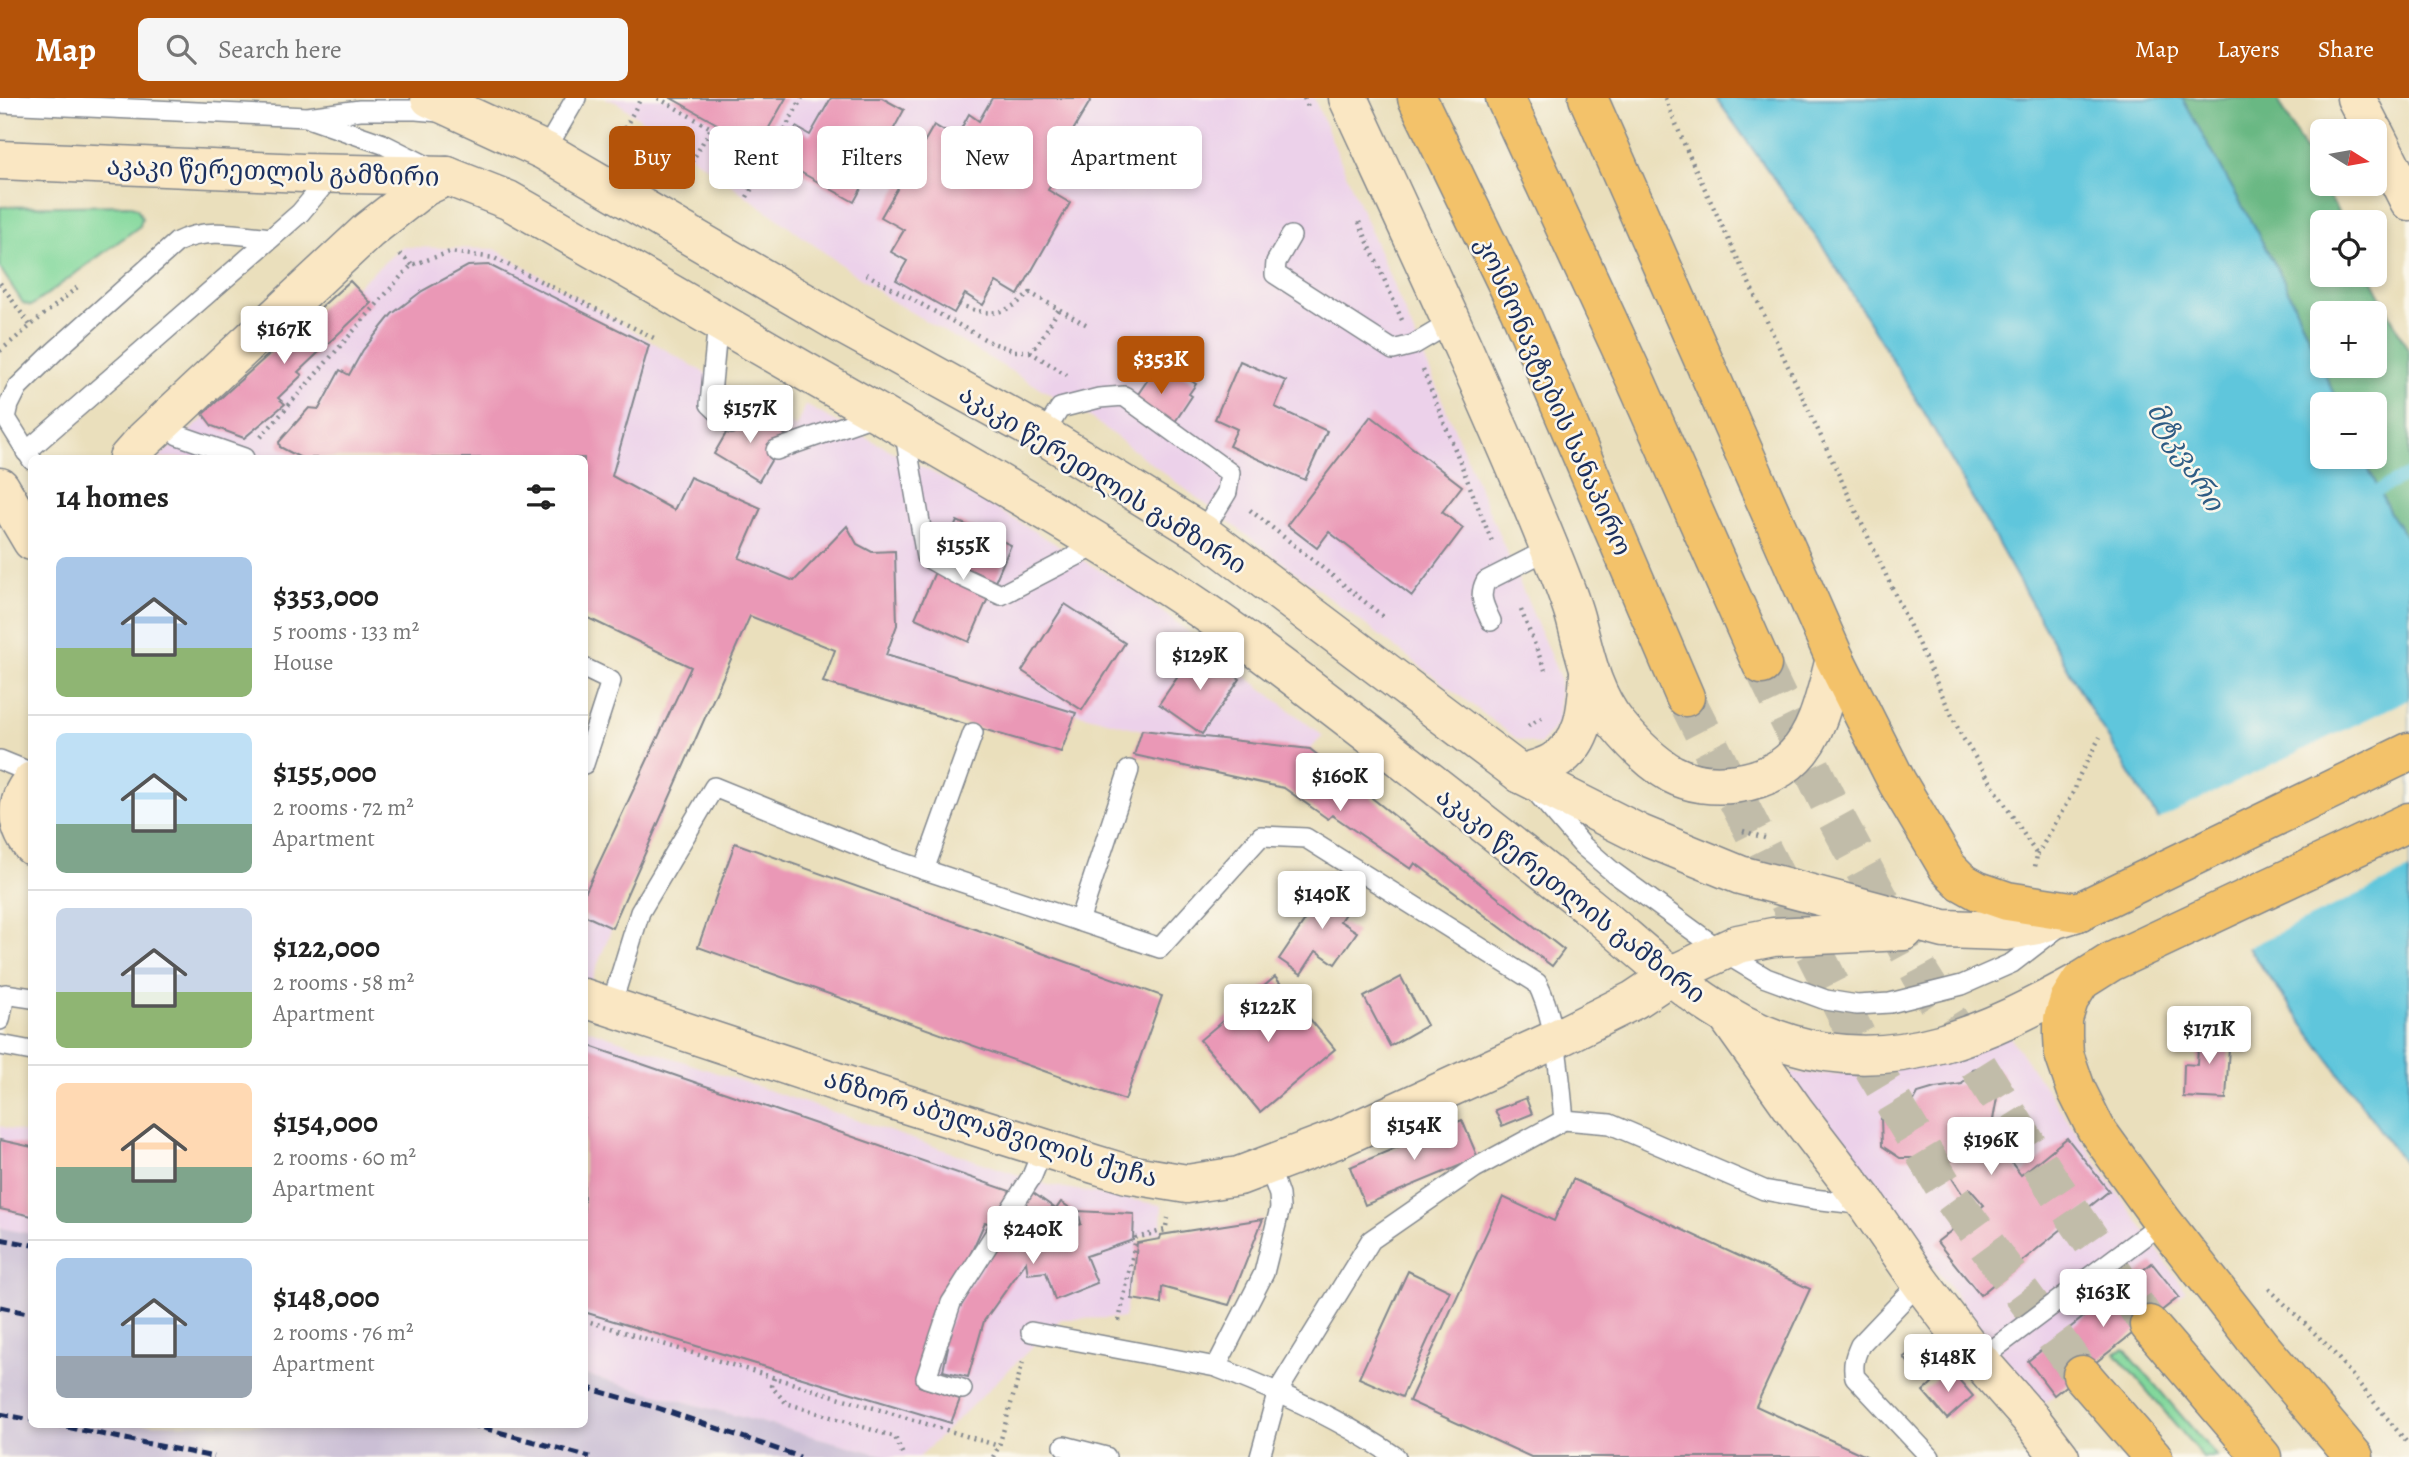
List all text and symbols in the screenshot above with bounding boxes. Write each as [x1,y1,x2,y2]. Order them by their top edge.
search box [138,18,628,81]
text: Map [35,27,96,72]
icon: search [162,30,200,68]
text: Search here [218,32,342,67]
text: Map [2135,33,2179,65]
text: Layers [2217,33,2280,65]
text: Share [2318,33,2374,65]
north arrow [2310,119,2387,196]
map controls [2310,119,2387,469]
chip: Buy [609,126,695,189]
chip: Rent [709,126,803,189]
chip: Filters [817,126,927,189]
chip: New [941,126,1033,189]
chip: Apartment [1047,126,1202,189]
street label: აკაკი წერეთლის გამზირი [106,148,440,195]
button: locate [2310,210,2387,287]
street label: კოსმონავტების სანაპირო [1467,231,1640,561]
button: + [2310,301,2387,378]
pin: $167K [235,306,333,366]
text: $167K [257,313,311,344]
pin: $353K [1112,336,1210,396]
text: $353K [1133,343,1189,374]
street label: აკაკი წერეთლის გამზირი [952,376,1253,583]
pin: $157K [701,386,799,445]
text: $157K [723,392,777,423]
button: − [2310,392,2387,469]
water label: მტკვარი [2138,395,2234,520]
text: 14 homes [56,477,169,517]
icon: filters [522,478,560,516]
pin: $155K [914,522,1012,582]
text: $155K [936,529,990,560]
text: $353,000 [273,576,379,616]
icon: home [112,585,196,669]
text: 5 rooms · 133 m² [273,616,419,647]
pin: $129K [1151,632,1249,692]
text: $129K [1172,639,1228,670]
text: House [273,647,333,678]
text: $155,000 [273,752,377,792]
pin: $160K [1291,754,1389,813]
text: $160K [1312,760,1368,791]
icon: home [112,761,196,845]
street label: აკაკი წერეთლის გამზირი [1429,779,1713,1012]
text: 2 rooms · 72 m² [273,792,414,823]
text: Apartment [273,823,375,854]
pin: $140K [1273,872,1371,931]
text: $140K [1294,878,1350,909]
text: $122,000 [273,927,380,967]
icon: home [112,936,196,1020]
text: 2 rooms · 58 m² [273,967,414,998]
pin: $122K [1219,984,1317,1044]
text: $122K [1240,991,1296,1022]
text: Apartment [273,998,375,1029]
pin: $171K [2160,1006,2258,1066]
text: $171K [2183,1013,2235,1044]
street label: ანზორ აბულაშვილის ქუჩა [820,1061,1162,1196]
text: $154,000 [273,1102,378,1142]
pin: $154K [1365,1102,1463,1162]
text: $154K [1387,1109,1441,1140]
icon: home [112,1111,196,1195]
pin: $196K [1942,1118,2040,1177]
text: $196K [1963,1124,2019,1155]
text: 2 rooms · 60 m² [273,1142,416,1173]
text: Apartment [273,1173,375,1204]
pin: $240K [984,1206,1082,1266]
text: $240K [1003,1213,1063,1244]
pin: $163K [2054,1270,2152,1329]
text: $163K [2076,1276,2130,1307]
text: $148,000 [273,1277,380,1317]
icon: home [112,1286,196,1370]
text: 2 rooms · 76 m² [273,1317,414,1348]
pin: $148K [1899,1334,1997,1394]
text: $148K [1920,1341,1976,1372]
text: Apartment [273,1348,375,1379]

